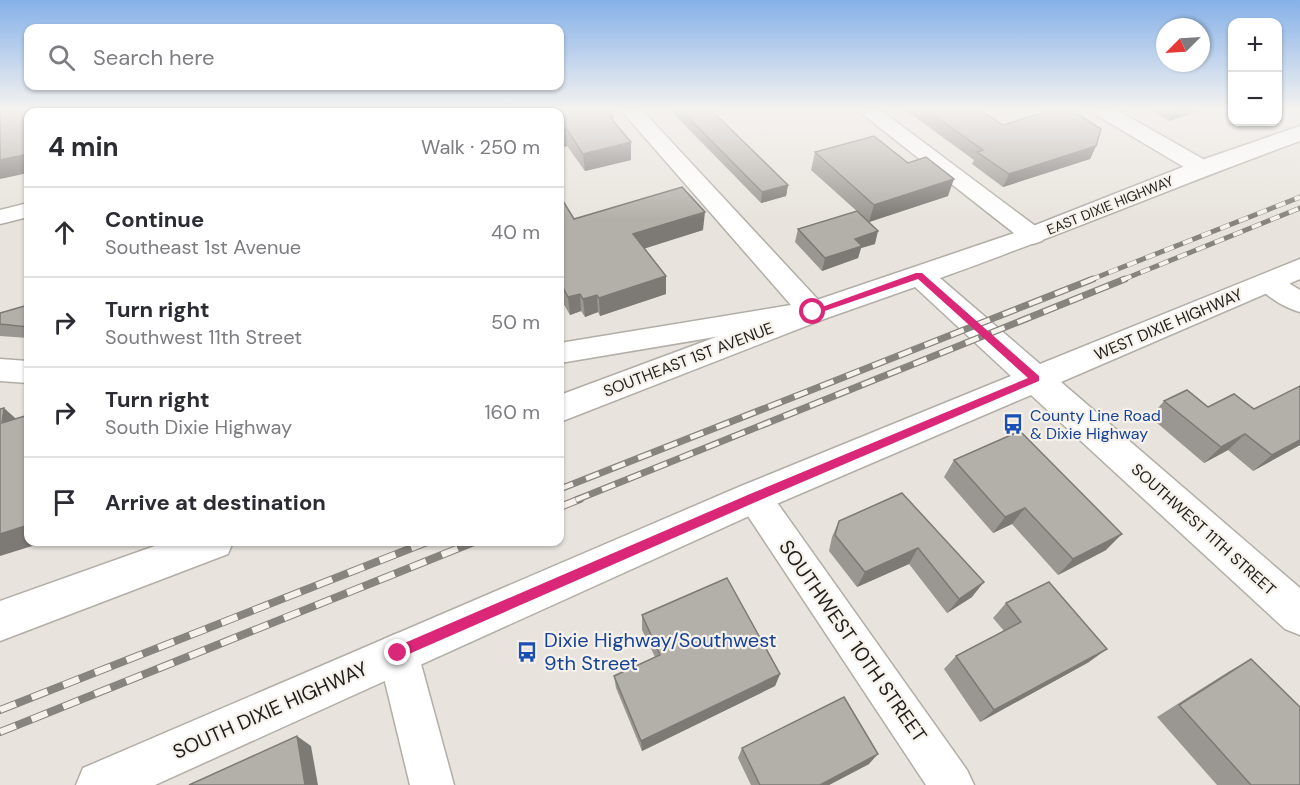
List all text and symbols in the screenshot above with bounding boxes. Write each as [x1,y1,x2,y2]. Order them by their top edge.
north arrow [1156,18,1210,72]
map controls [1228,18,1282,126]
button: + [1228,18,1282,72]
search box [24,24,564,90]
icon: search [45,41,78,74]
text: Search here [93,43,214,72]
button: − [1228,72,1282,126]
text: 4 min [48,130,119,164]
text: Walk · 250 m [421,134,540,160]
street label: EAST DIXIE HIGHWAY [1044,171,1176,239]
text: Continue [105,205,204,234]
icon: ahead [48,216,81,249]
text: 40 m [491,219,540,245]
text: Southeast 1st Avenue [105,234,301,260]
street label: WEST DIXIE HIGHWAY [1091,284,1245,365]
text: Turn right [105,295,210,324]
route start [799,298,825,324]
icon: right [48,306,81,339]
text: 50 m [491,309,540,335]
street label: SOUTHEAST 1ST AVENUE [600,317,776,402]
text: Southwest 11th Street [105,324,302,350]
text: Turn right [105,385,210,414]
icon: right [48,396,81,429]
text: 160 m [484,399,540,425]
place label: County Line Road & Dixie Highway [1030,405,1161,444]
bus stop icon: County Line Road & Dixie Highway [1001,412,1025,436]
text: South Dixie Highway [105,414,292,440]
street label: SOUTHWEST 11TH STREET [1127,459,1280,600]
icon: arrive [48,486,81,519]
text: Arrive at destination [105,488,326,517]
street label: SOUTHWEST 10TH STREET [773,535,933,747]
place label: Dixie Highway/Southwest 9th Street [544,627,777,676]
route end [384,639,410,665]
bus stop icon: Dixie Highway/Southwest 9th Street [515,640,539,664]
street label: SOUTH DIXIE HIGHWAY [169,655,372,765]

